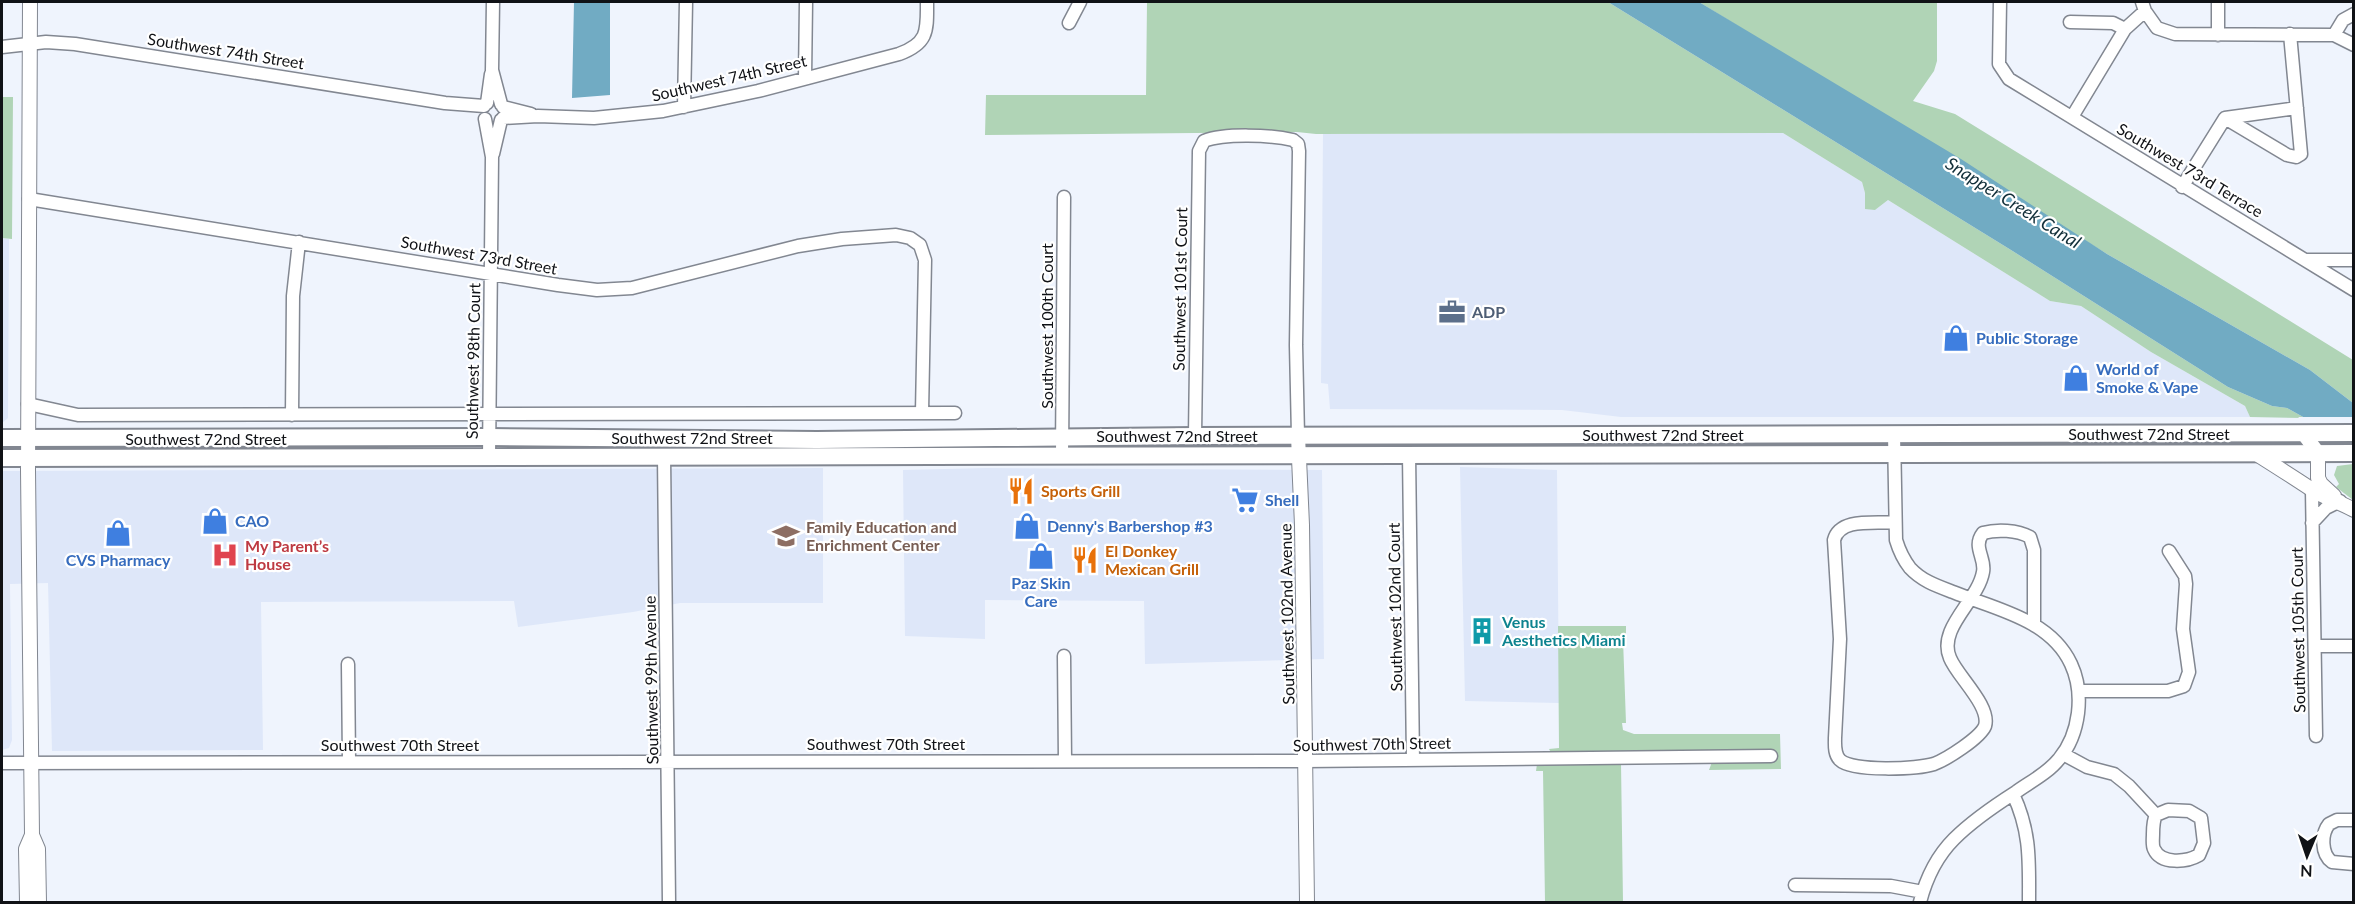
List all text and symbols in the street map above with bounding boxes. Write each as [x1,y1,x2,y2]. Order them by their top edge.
street label: Southwest 74th Street [146,29,306,72]
street label: Southwest 74th Street [650,50,808,105]
street label: Southwest 73rd Terrace [2114,118,2267,221]
water label: Snapper Creek Canal [1942,152,2085,253]
street label: Southwest 101st Court [1169,207,1190,371]
street label: Southwest 73rd Street [400,231,559,278]
street label: Southwest 100th Court [1037,243,1056,409]
street label: Southwest 98th Court [462,282,483,439]
office icon: ADP [1437,297,1467,327]
place label: ADP [1471,302,1505,321]
shop icon: Public Storage [1941,323,1971,353]
place label: Public Storage [1976,328,2078,347]
place label: World of Smoke & Vape [2096,359,2199,396]
shop icon: World of Smoke & Vape [2061,363,2091,393]
street label: Southwest 72nd Street [2068,424,2230,443]
street label: Southwest 72nd Street [1582,425,1744,444]
street label: Southwest 72nd Street [1096,426,1258,445]
street label: Southwest 72nd Street [611,428,773,447]
street label: Southwest 72nd Street [125,429,287,448]
restaurant icon: Sports Grill [1006,476,1036,506]
place label: Sports Grill [1041,481,1120,500]
supermarket icon: Shell [1230,485,1260,515]
place label: Shell [1265,490,1299,509]
shop icon: CAO [200,506,230,536]
place label: CAO [235,511,269,530]
shop icon: Denny's Barbershop #3 [1012,511,1042,541]
place label: Denny's Barbershop #3 [1047,516,1213,535]
place label: Family Education and Enrichment Center [806,517,957,554]
shop icon: CVS Pharmacy [103,518,133,548]
school or university icon: Family Education and Enrichment Center [771,521,801,551]
street label: Southwest 102nd Court [1384,522,1405,692]
street label: Southwest 102nd Avenue [1275,523,1298,705]
place label: My Parent’s House [245,536,329,573]
hospital icon: My Parent’s House [210,540,240,570]
shop icon: Paz Skin Care [1026,541,1056,571]
place label: El Donkey Mexican Grill [1105,541,1199,578]
restaurant icon: El Donkey Mexican Grill [1070,545,1100,575]
street label: Southwest 105th Court [2287,547,2308,713]
place label: CVS Pharmacy [66,550,171,569]
place label: Paz Skin Care [1011,573,1071,610]
street label: Southwest 99th Avenue [640,596,661,764]
place label: Venus Aesthetics Miami [1501,612,1626,649]
building icon: Venus Aesthetics Miami [1467,616,1497,646]
street label: Southwest 70th Street [1293,733,1452,754]
street label: Southwest 70th Street [807,734,965,753]
street label: Southwest 70th Street [321,735,479,754]
north arrow [2277,826,2337,886]
text: N [2300,862,2313,881]

